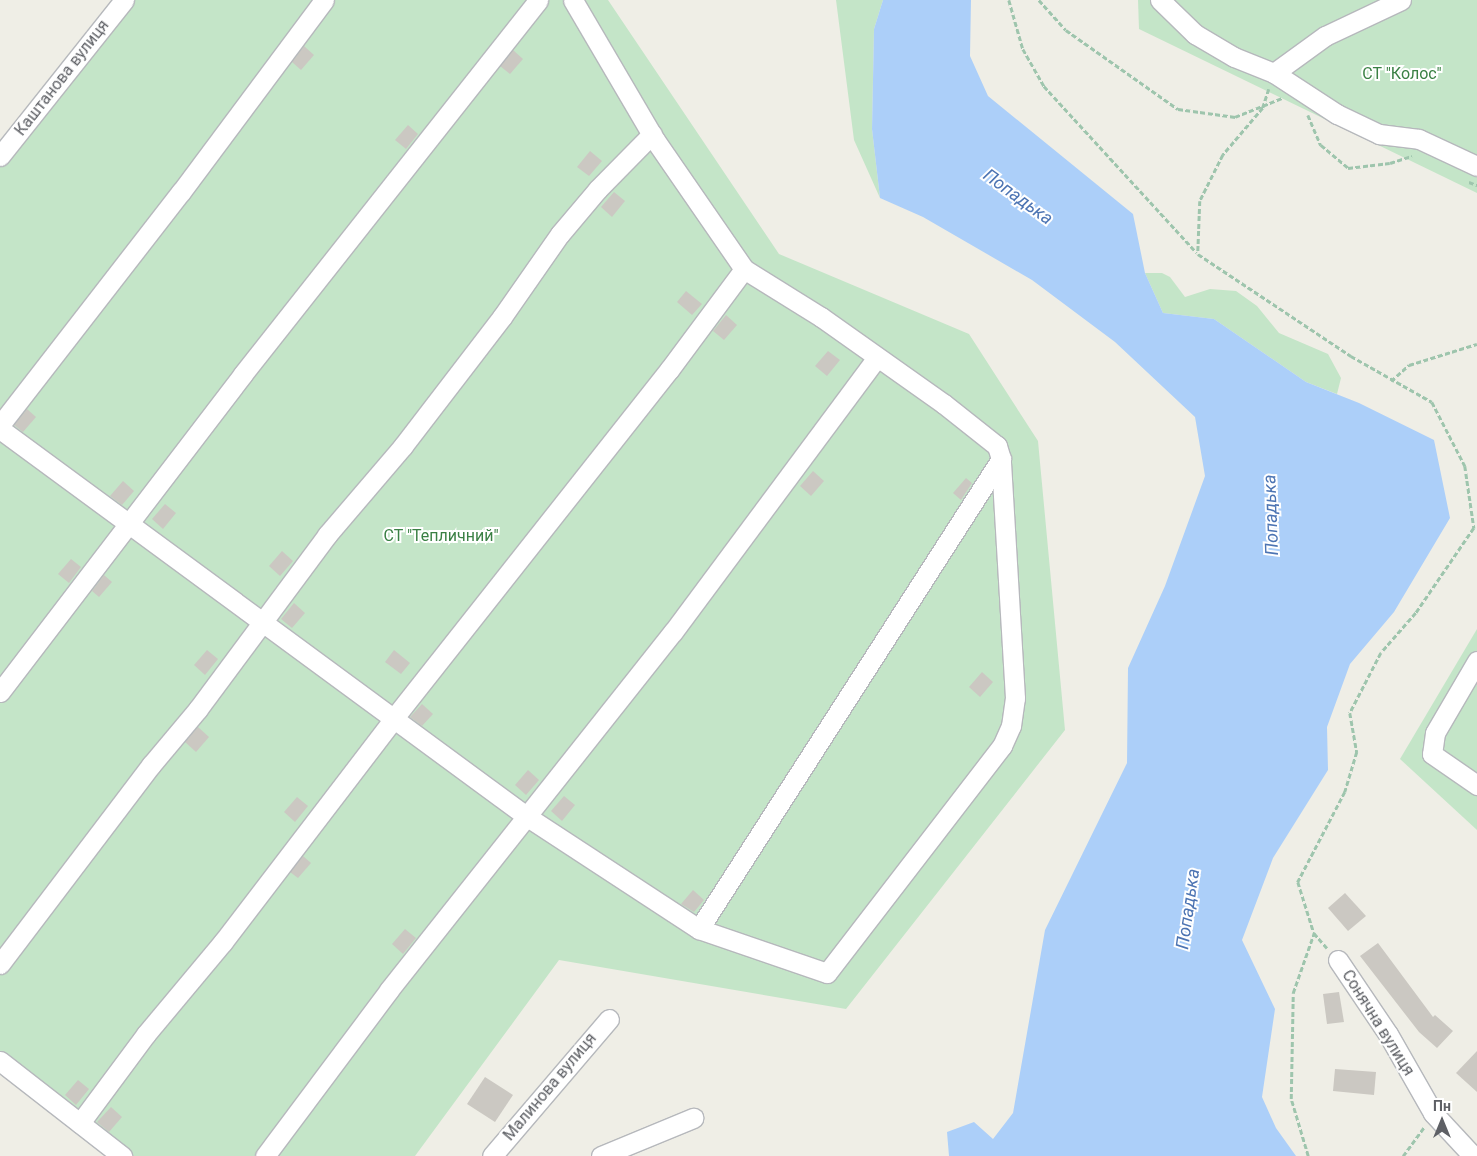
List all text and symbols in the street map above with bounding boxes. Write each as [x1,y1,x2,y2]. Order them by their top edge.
street label: Каштанова вулиця [11,16,113,140]
park label: СТ "Колос" [1362,64,1442,84]
water label: Попадька [979,164,1057,230]
water label: Попадька [1259,474,1283,556]
park label: СТ "Тепличний" [383,526,499,546]
water label: Попадька [1172,867,1204,951]
street label: Сонячна вулиця [1338,966,1418,1080]
street label: Малинова вулиця [499,1029,601,1145]
north arrow [1417,1096,1467,1146]
text: Пн [1433,1098,1451,1114]

